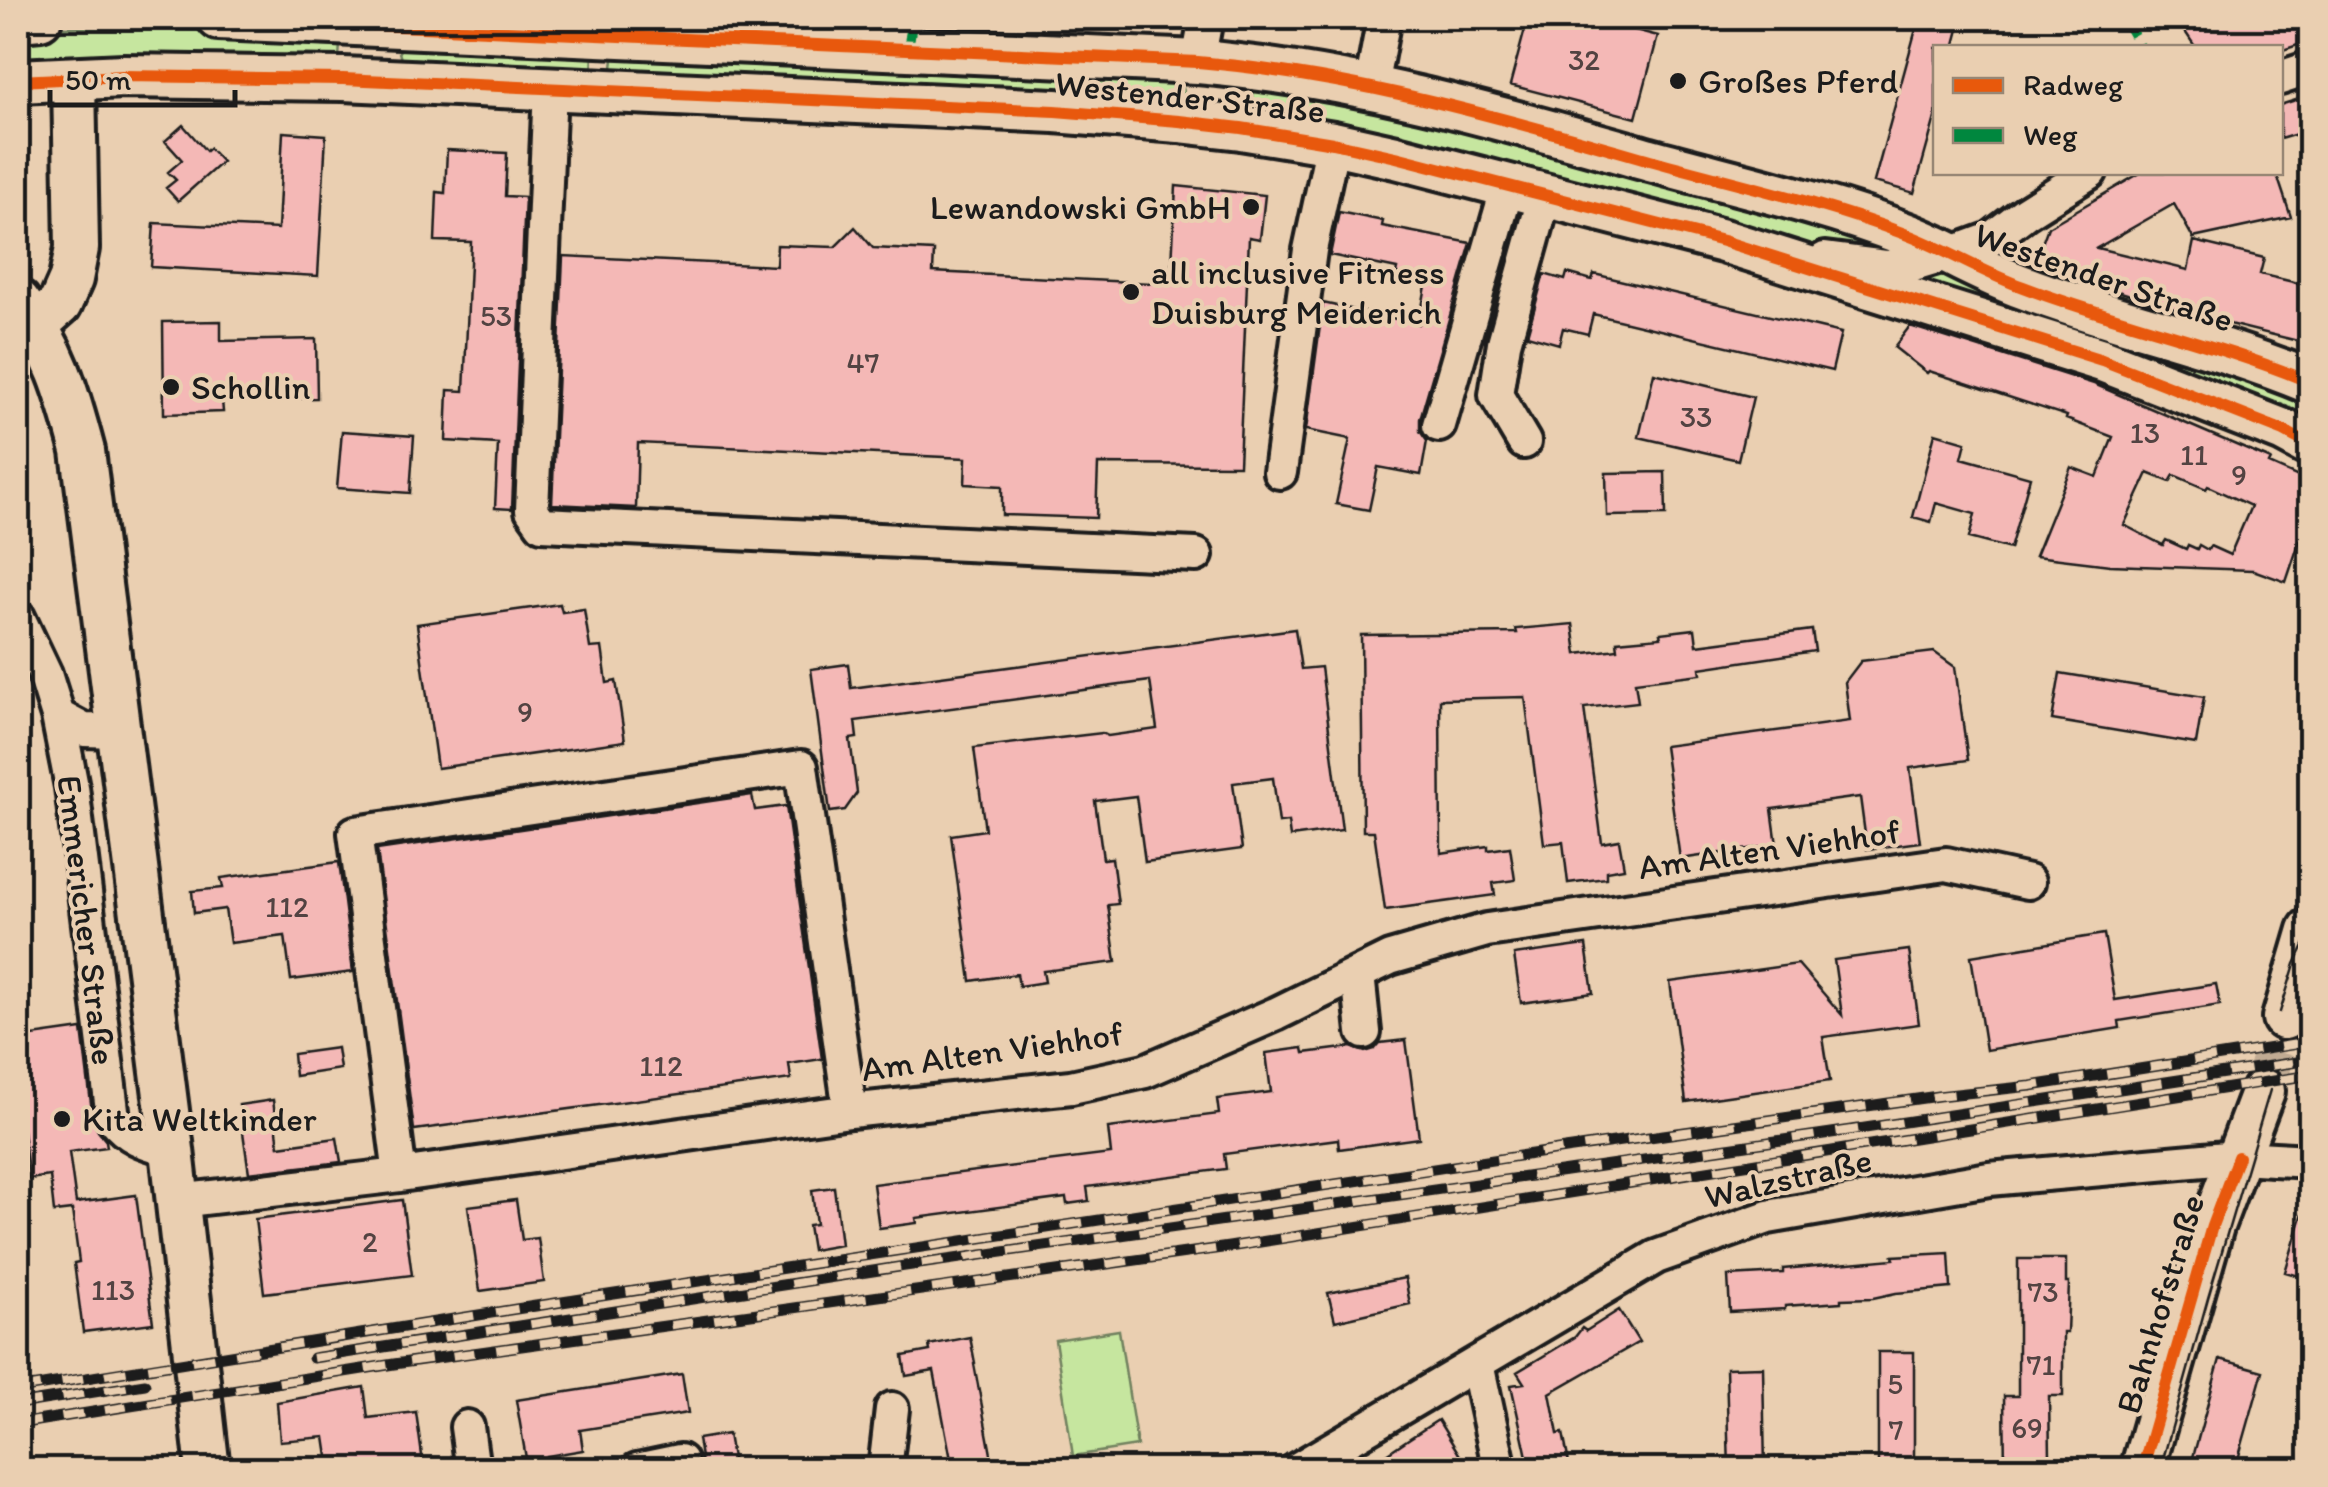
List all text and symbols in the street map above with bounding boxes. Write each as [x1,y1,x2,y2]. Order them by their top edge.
house number: 32 [1568,41,1600,78]
scale bar [50,45,235,107]
legend [1933,45,2283,175]
place label: Großes Pferd [1698,60,1899,102]
text: 50 m [65,61,131,98]
street label: Westender Straße [1053,62,1327,132]
text: Radweg [2023,66,2124,103]
marker: Großes Pferd [1667,70,1689,92]
text: Weg [2023,116,2078,153]
place label: Lewandowski GmbH [930,186,1231,228]
marker: Lewandowski GmbH [1240,196,1262,218]
street label: Westender Straße [1969,213,2239,341]
place label: all inclusive Fitness Duisburg Meiderich [1151,251,1445,333]
marker: all inclusive Fitness Duisburg Meiderich [1120,281,1142,303]
house number: 53 [480,297,512,334]
house number: 47 [847,344,880,381]
place label: Schollin [191,366,311,408]
marker: Schollin [160,376,182,398]
house number: 33 [1680,398,1712,435]
house number: 13 [2130,414,2160,451]
house number: 11 [2180,436,2208,473]
house number: 9 [2231,456,2247,493]
house number: 9 [517,693,533,730]
street label: Emmericher Straße [48,773,126,1067]
street label: Am Alten Viehhof [1636,810,1903,888]
house number: 112 [265,888,309,925]
street label: Am Alten Viehhof [859,1012,1126,1090]
house number: 112 [639,1047,683,1084]
place label: Kita Weltkinder [82,1098,317,1140]
marker: Kita Weltkinder [51,1108,73,1130]
street label: Walzstraße [1700,1138,1876,1218]
street label: Bahnhofstraße [2107,1189,2213,1419]
house number: 2 [362,1223,378,1260]
house number: 113 [91,1271,135,1308]
house number: 73 [2027,1273,2059,1310]
house number: 71 [2027,1346,2055,1383]
house number: 5 [1887,1365,1903,1402]
house number: 69 [2011,1409,2043,1446]
house number: 7 [1889,1411,1904,1448]

